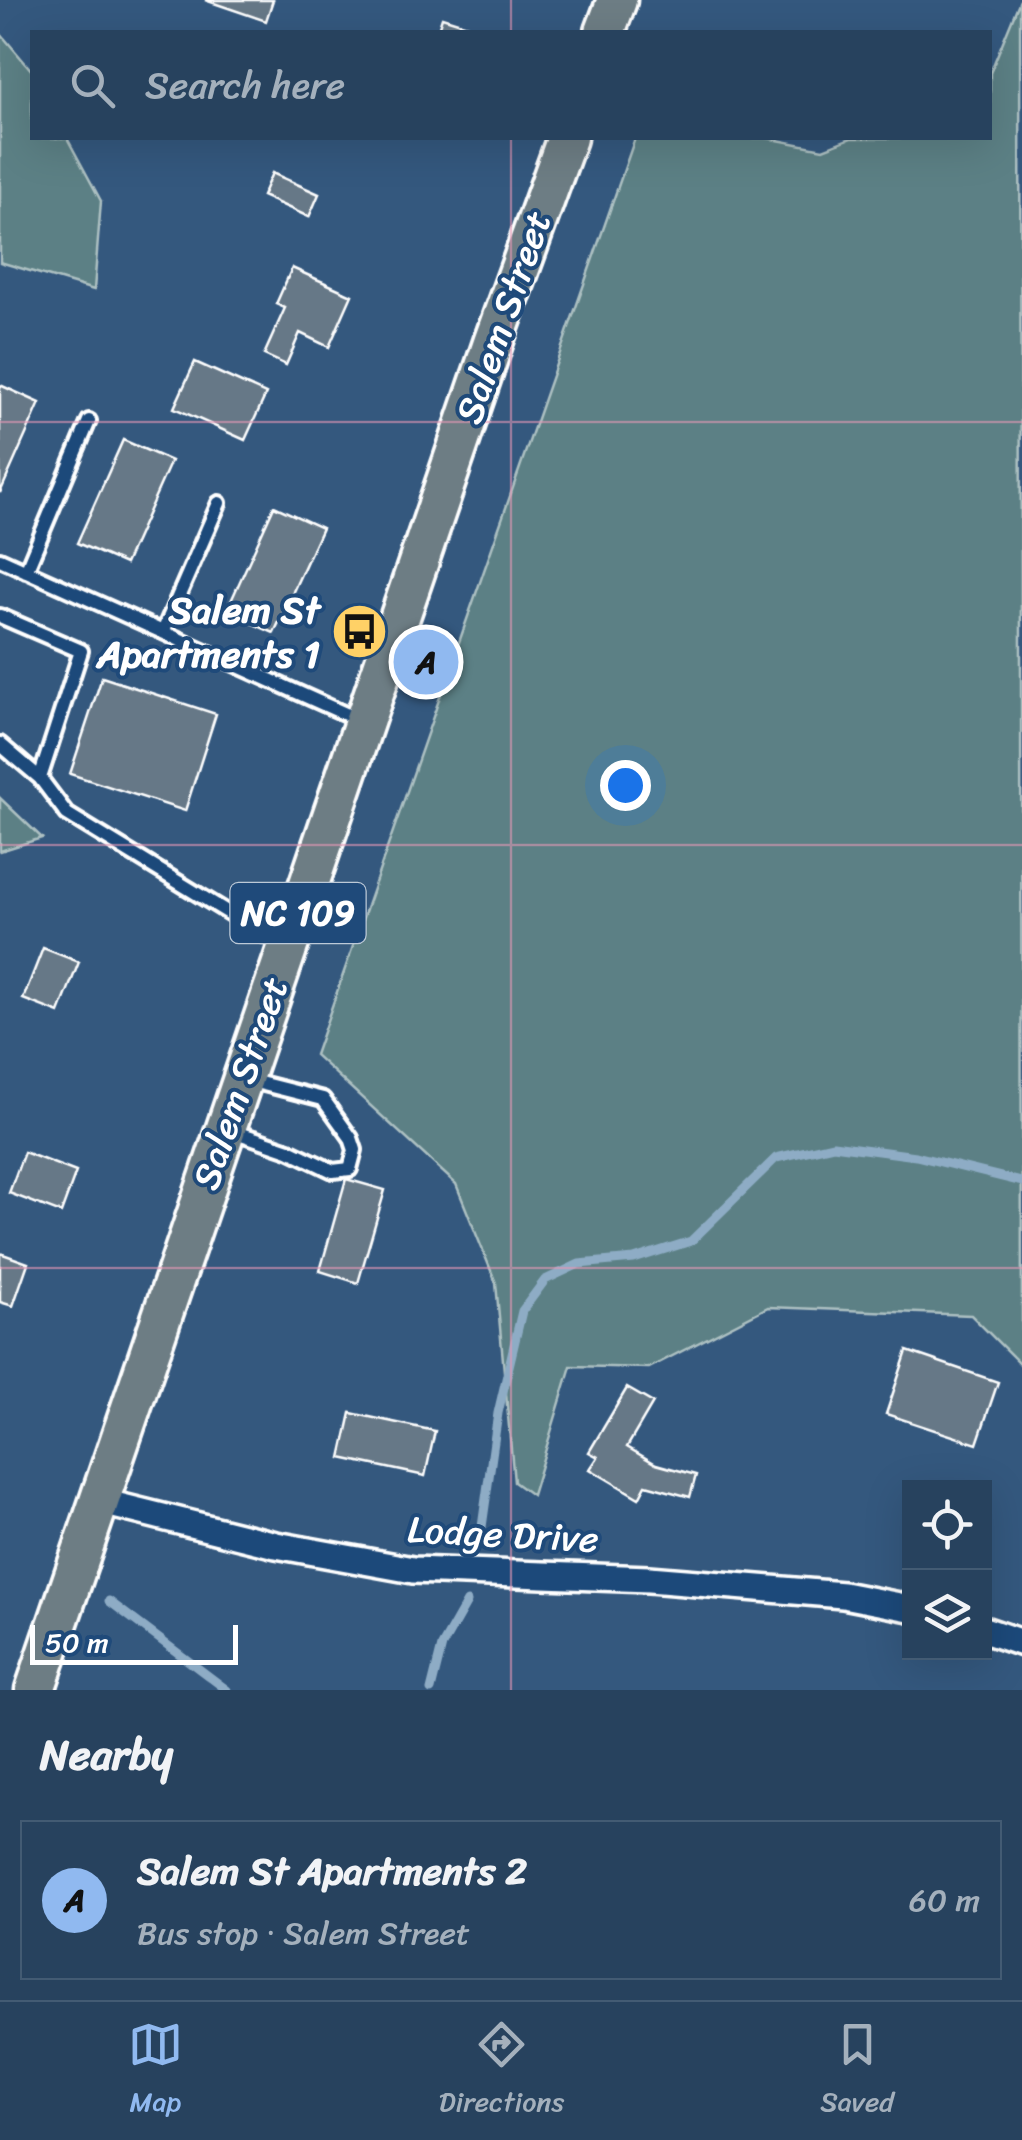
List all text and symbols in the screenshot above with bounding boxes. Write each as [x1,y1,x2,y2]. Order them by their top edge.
search box [30,30,992,140]
text: Search here [145,52,345,119]
icon: search [65,58,120,113]
street label: Salem Street [436,201,571,433]
place label: Salem St Apartments 1 [95,577,323,688]
bus stop icon: Salem St Apartments 1 [329,602,389,662]
pin: A [394,624,458,700]
your location [600,760,651,811]
road number: NC 109 [230,883,366,943]
street label: Salem Street [173,967,308,1199]
map controls [902,1480,992,1660]
button: locate [902,1480,992,1570]
street label: Lodge Drive [406,1496,600,1573]
button: layers [902,1570,992,1660]
text: 50 m [45,1618,109,1667]
scale bar [30,1620,238,1664]
text: Nearby [40,1718,173,1792]
text: Salem St Apartments 2 [137,1838,527,1905]
text: A [64,1872,85,1929]
text: 60 m [909,1872,980,1929]
text: Bus stop · Salem Street [137,1905,470,1962]
tab: Map [128,2017,183,2126]
tab: Directions [439,2017,564,2126]
tab: Saved [820,2017,894,2126]

